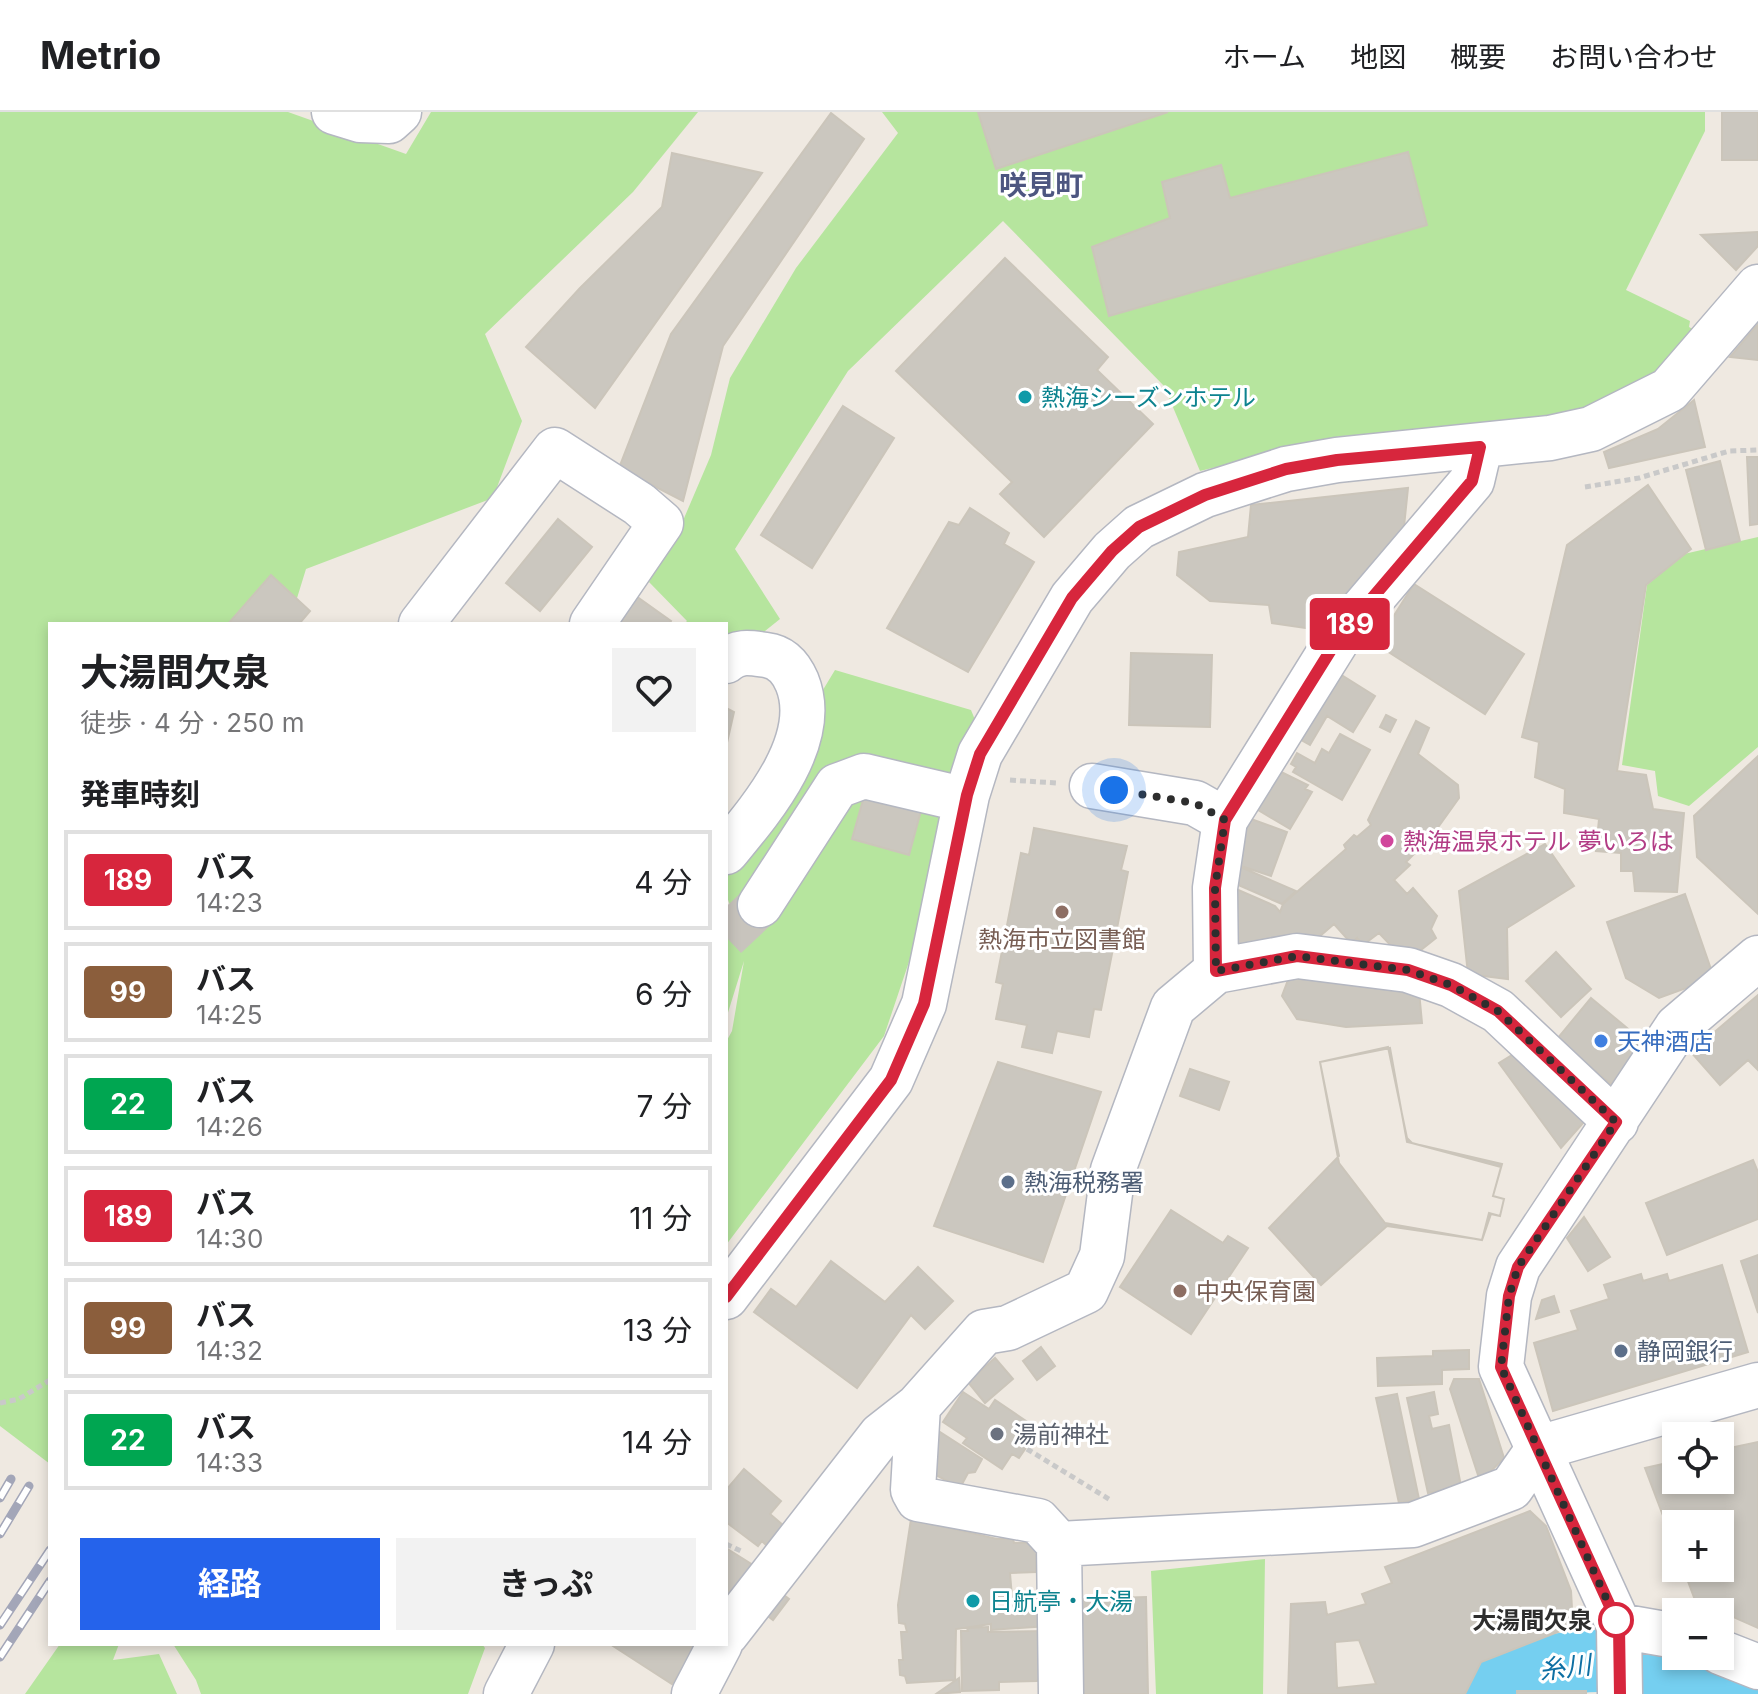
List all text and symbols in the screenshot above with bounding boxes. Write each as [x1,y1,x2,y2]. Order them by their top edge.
text: Metrio [40,32,161,78]
text: ホーム [1223,40,1306,74]
text: 地図 [1350,40,1406,74]
text: 概要 [1450,40,1506,74]
text: お問い合わせ [1550,40,1718,74]
district label: 咲見町 [999,168,1083,202]
place label: 熱海シーズンホテル [1041,383,1256,412]
marker: 熱海シーズンホテル [1016,388,1034,406]
line badge: 189 [1304,598,1396,650]
text: 189 [1326,607,1374,641]
button: heart [612,648,696,732]
text: 大湯間欠泉 [80,649,270,695]
text: 徒歩 · 4 分 · 250 m [80,707,305,738]
your location [1094,770,1134,810]
text: 発車時刻 [80,776,200,812]
place label: 熱海温泉ホテル 夢いろは [1403,827,1674,856]
marker: 熱海温泉ホテル 夢いろは [1378,832,1396,850]
text: バス [196,849,256,885]
text: 189 [104,863,152,897]
text: 4 分 [634,864,692,900]
text: 14:23 [196,887,263,918]
marker: 熱海市立図書館 [1053,903,1071,921]
place label: 熱海市立図書館 [978,925,1146,954]
text: バス [196,961,256,997]
text: 99 [110,975,146,1009]
text: 6 分 [635,976,692,1012]
text: 14:25 [196,999,263,1030]
place label: 天神酒店 [1617,1027,1713,1056]
marker: 天神酒店 [1592,1032,1610,1050]
text: バス [196,1073,256,1109]
text: 22 [110,1087,146,1121]
text: 7 分 [637,1088,692,1124]
text: 14:26 [196,1111,263,1142]
place label: 熱海税務署 [1024,1168,1144,1197]
marker: 熱海税務署 [999,1173,1017,1191]
text: バス [196,1185,256,1221]
text: 189 [104,1199,152,1233]
text: 11 分 [629,1200,692,1236]
text: 14:30 [196,1223,263,1254]
place label: 中央保育園 [1196,1277,1316,1306]
marker: 中央保育園 [1171,1282,1189,1300]
text: バス [196,1297,256,1333]
text: 99 [110,1311,146,1345]
text: 13 分 [623,1312,692,1348]
text: 14:32 [196,1335,263,1366]
place label: 静岡銀行 [1637,1337,1733,1366]
marker: 静岡銀行 [1612,1342,1630,1360]
text: バス [196,1409,256,1445]
place label: 湯前神社 [1013,1420,1109,1449]
map controls [1662,1422,1734,1670]
button: locate [1662,1422,1734,1494]
text: 22 [110,1423,146,1457]
text: 14 分 [622,1424,692,1460]
marker: 湯前神社 [988,1425,1006,1443]
text: 14:33 [196,1447,263,1478]
button: + [1662,1510,1734,1582]
button: 経路 [80,1538,380,1630]
button: きっぷ [396,1538,696,1630]
place label: 日航亭・大湯 [989,1587,1133,1616]
marker: 日航亭・大湯 [964,1592,982,1610]
button: − [1662,1598,1734,1670]
marker: 大湯間欠泉 [1599,1603,1633,1637]
place label: 大湯間欠泉 [1472,1606,1592,1635]
water label: 糸川 [1537,1648,1596,1686]

